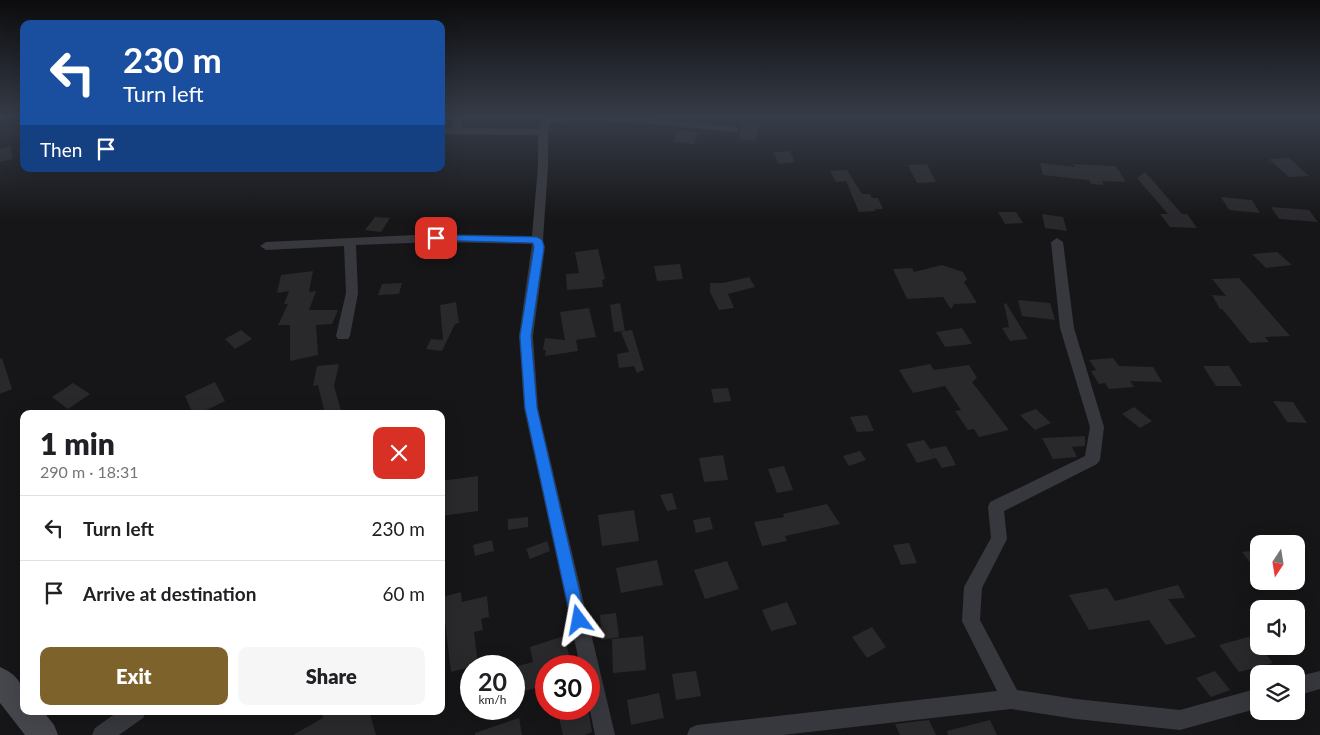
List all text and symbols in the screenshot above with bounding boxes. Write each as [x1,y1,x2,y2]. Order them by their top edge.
text: 230 m [123,38,222,80]
icon: left [40,40,105,105]
text: Turn left [123,80,204,107]
icon: arrive [92,135,120,163]
text: Then [40,138,82,161]
pin [415,217,457,259]
icon: arrive [422,224,450,252]
text: 1 min [40,425,115,461]
button: close [373,427,425,479]
text: 290 m · 18:31 [40,462,139,481]
icon: left [40,514,68,542]
text: Turn left [83,517,154,540]
text: 230 m [371,517,425,540]
north arrow [1250,535,1305,590]
map controls [1250,535,1305,720]
icon: arrive [40,579,68,607]
text: Arrive at destination [83,582,256,605]
text: 60 m [382,582,425,605]
position arrow [552,593,604,645]
button: sound [1250,600,1305,655]
button: Exit [40,647,228,705]
button: Share [238,647,425,705]
speed limit sign: 30 [535,655,600,720]
button: layers [1250,665,1305,720]
text: 20 [478,666,507,696]
text: km/h [478,692,507,707]

